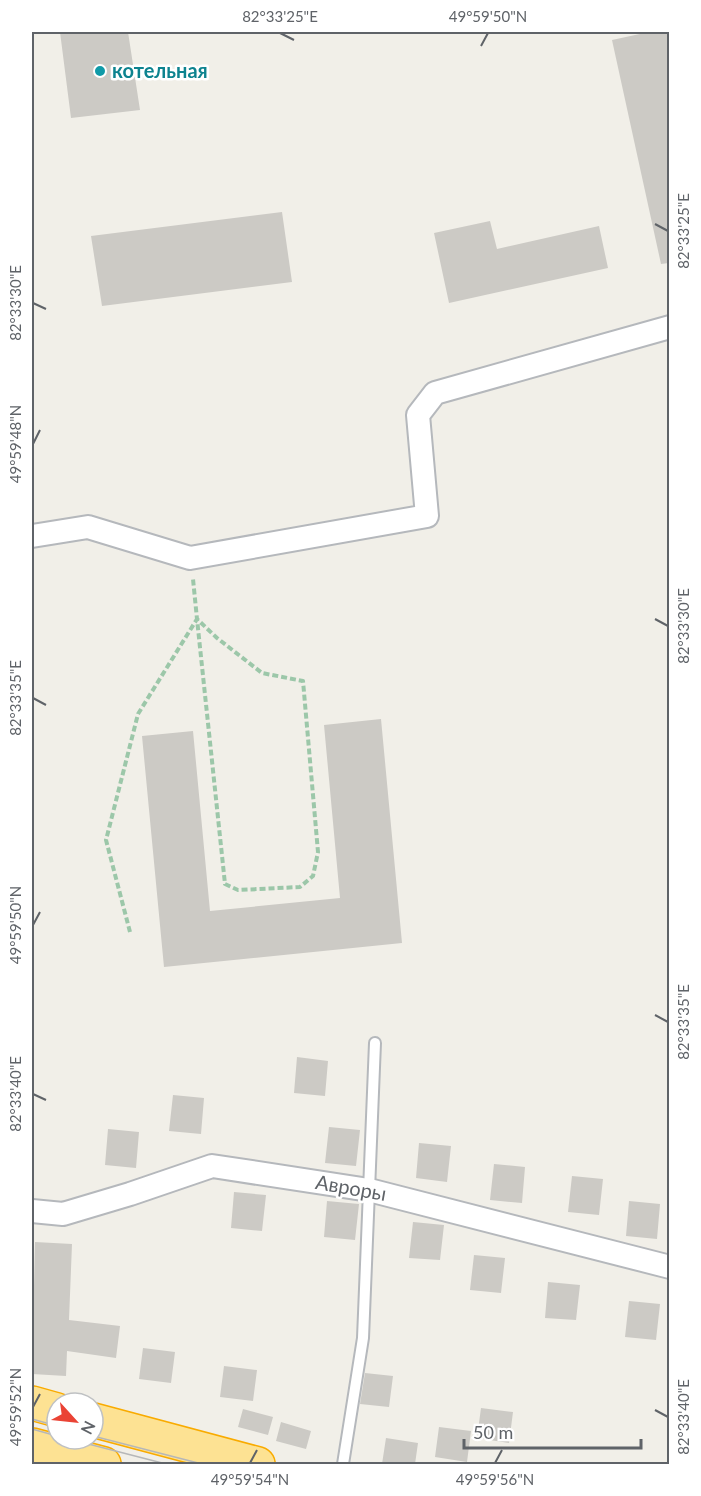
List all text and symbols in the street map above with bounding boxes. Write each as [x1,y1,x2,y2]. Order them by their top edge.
text: 82°33'25"E [242,7,318,25]
text: 49°59'50"N [449,7,527,25]
place label: котельная [112,58,208,82]
marker: котельная [93,64,107,78]
text: 82°33'25"E [674,193,692,269]
text: 82°33'30"E [6,265,24,341]
text: 49°59'48"N [6,405,24,483]
text: 82°33'30"E [674,588,692,664]
text: 82°33'35"E [6,660,24,736]
text: 49°59'50"N [6,886,24,964]
text: 82°33'35"E [674,984,692,1060]
text: 82°33'40"E [6,1056,24,1132]
street label: Авроры [314,1169,388,1205]
text: 49°59'52"N [6,1368,24,1446]
text: 82°33'40"E [674,1379,692,1455]
north arrow [45,1391,105,1451]
scale bar [464,1412,641,1450]
text: N [78,1418,100,1438]
text: 50 m [473,1421,513,1443]
text: 49°59'54"N [211,1470,289,1488]
text: 49°59'56"N [456,1470,534,1488]

